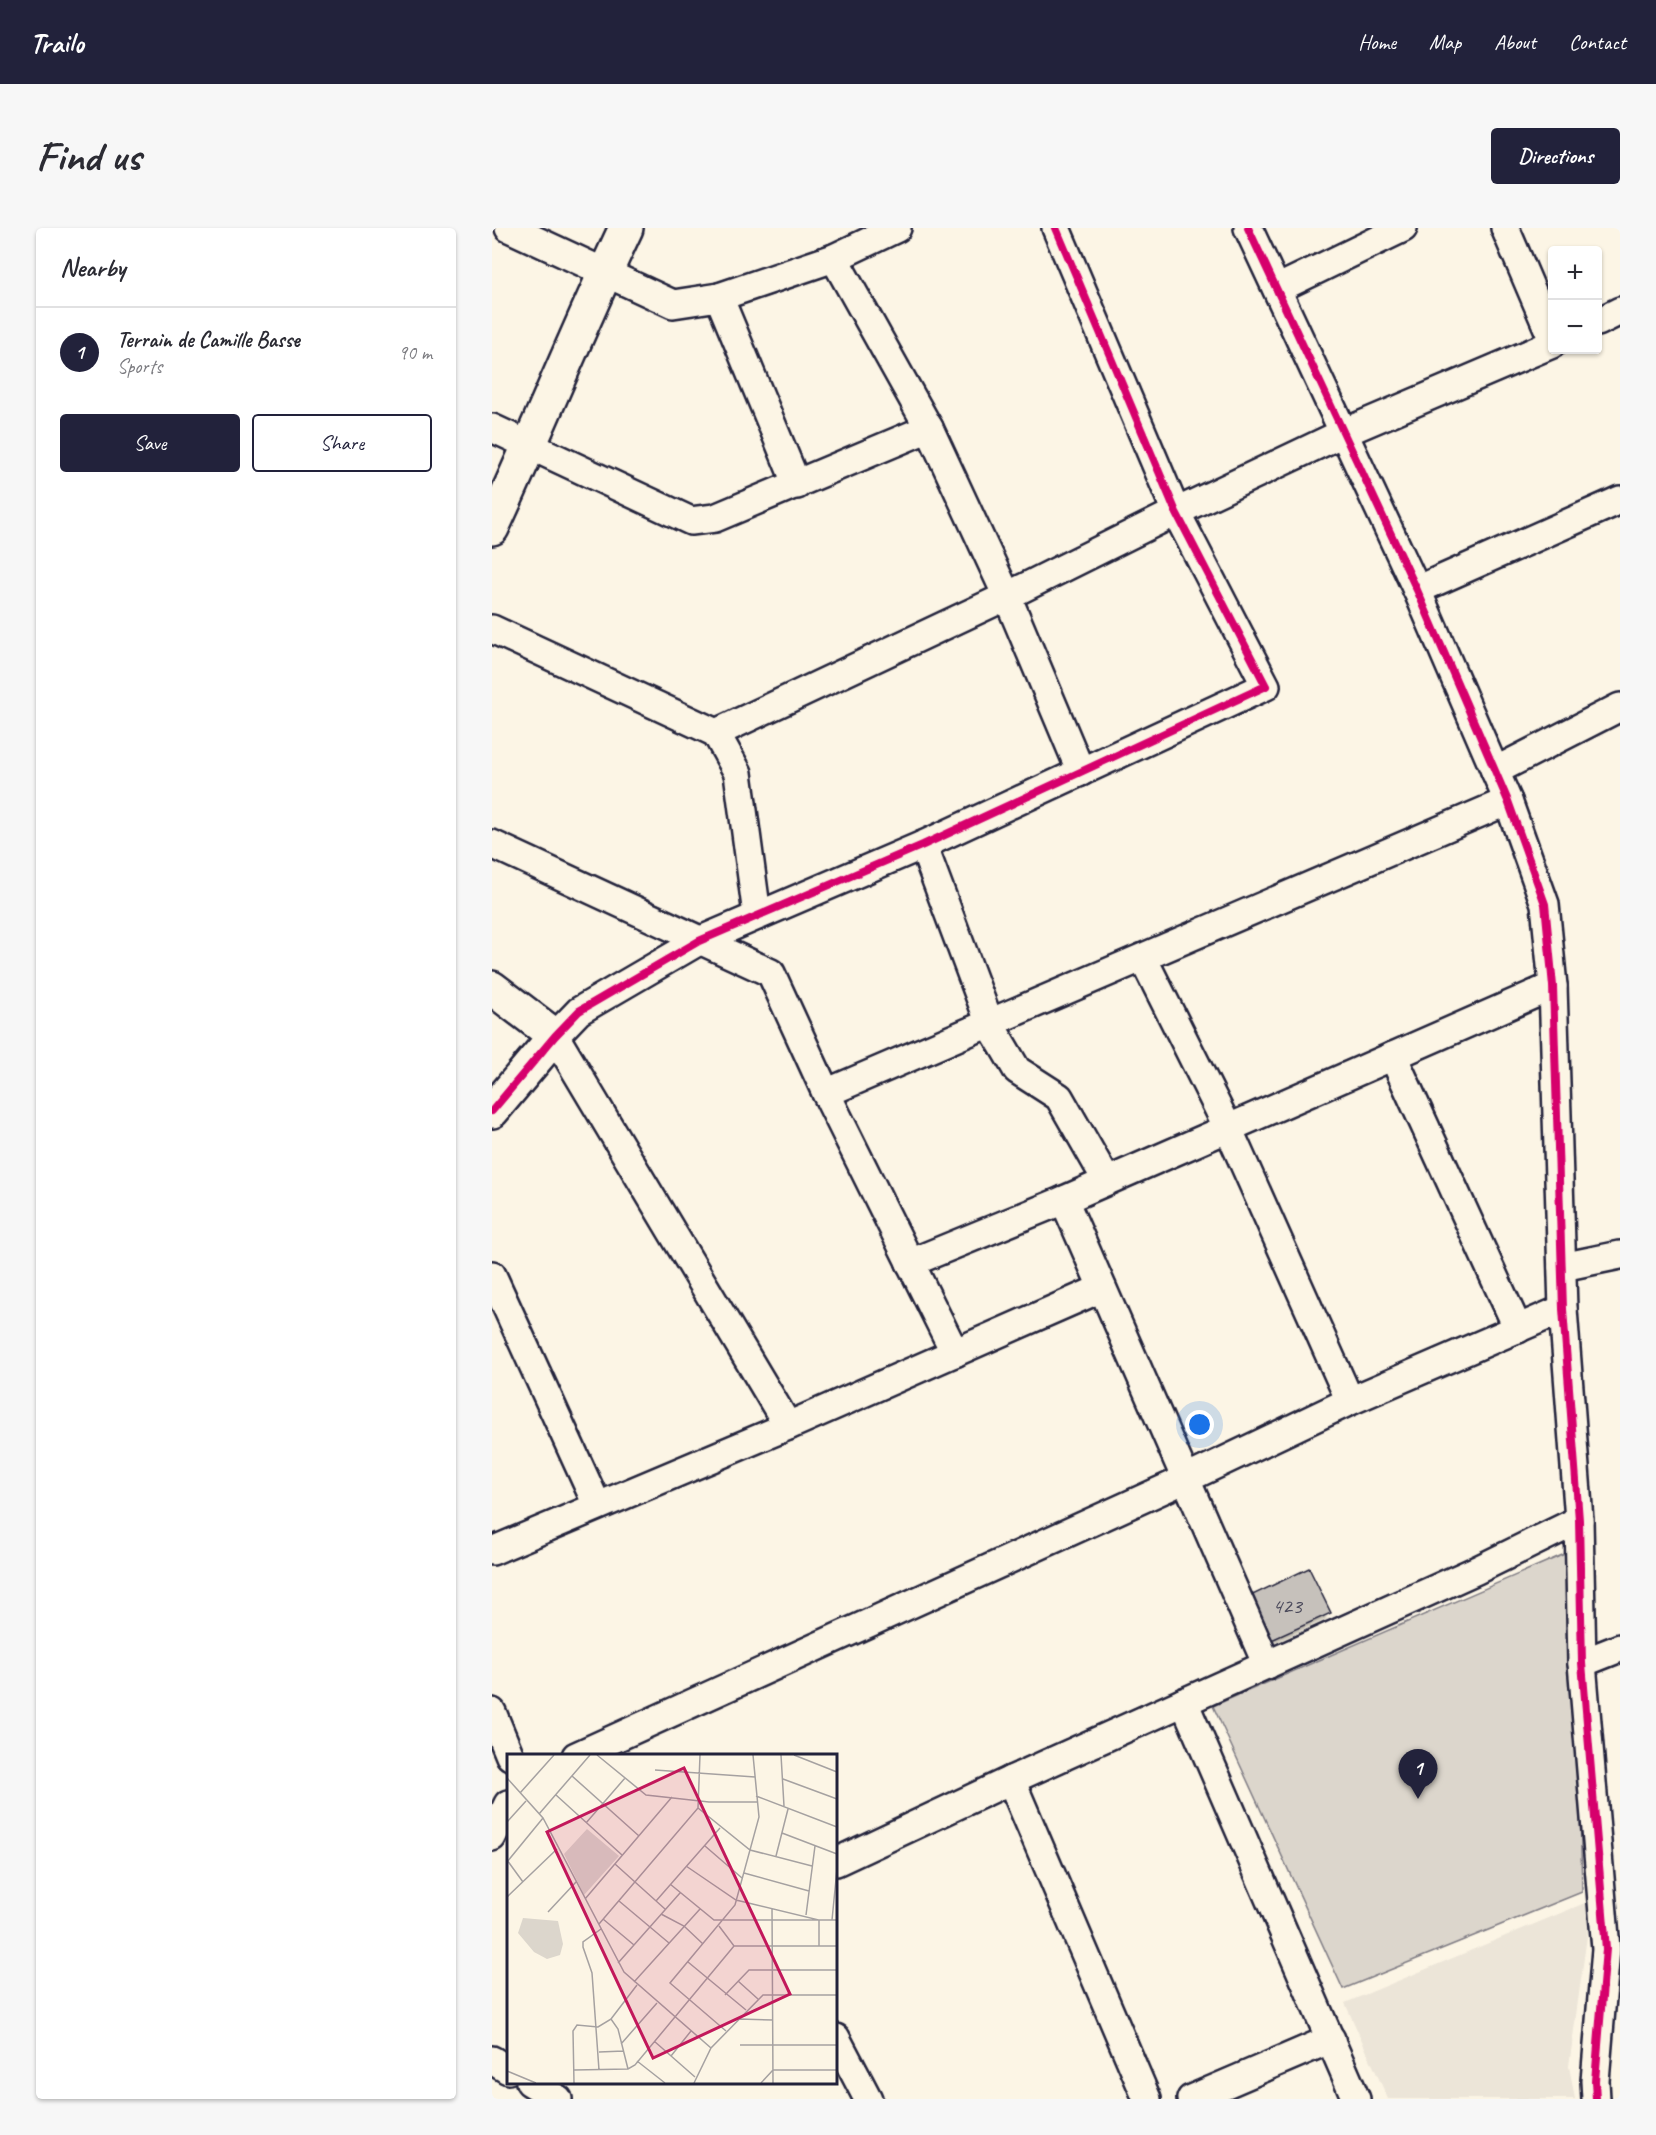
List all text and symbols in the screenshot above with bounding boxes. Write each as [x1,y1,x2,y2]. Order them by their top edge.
text: Trailo [30,25,84,60]
text: Home [1358,29,1396,55]
text: Map [1429,29,1461,55]
text: About [1494,29,1536,55]
text: Contact [1569,29,1626,55]
button: Directions [1491,128,1620,184]
text: Find us [36,130,141,183]
map controls [1548,246,1602,354]
button: + [1548,246,1602,300]
text: Nearby [60,251,125,284]
button: − [1548,300,1602,354]
text: Terrain de Camille Basse [117,326,300,354]
text: 1 [75,340,84,365]
text: 90 m [398,340,432,365]
text: Sports [117,354,162,379]
button: Save [60,414,240,472]
button: Share [252,414,432,472]
your location [1185,1410,1214,1439]
house number: 423 [1272,1592,1304,1620]
pin: 1 [1398,1750,1438,1799]
inset map [507,1754,837,2084]

